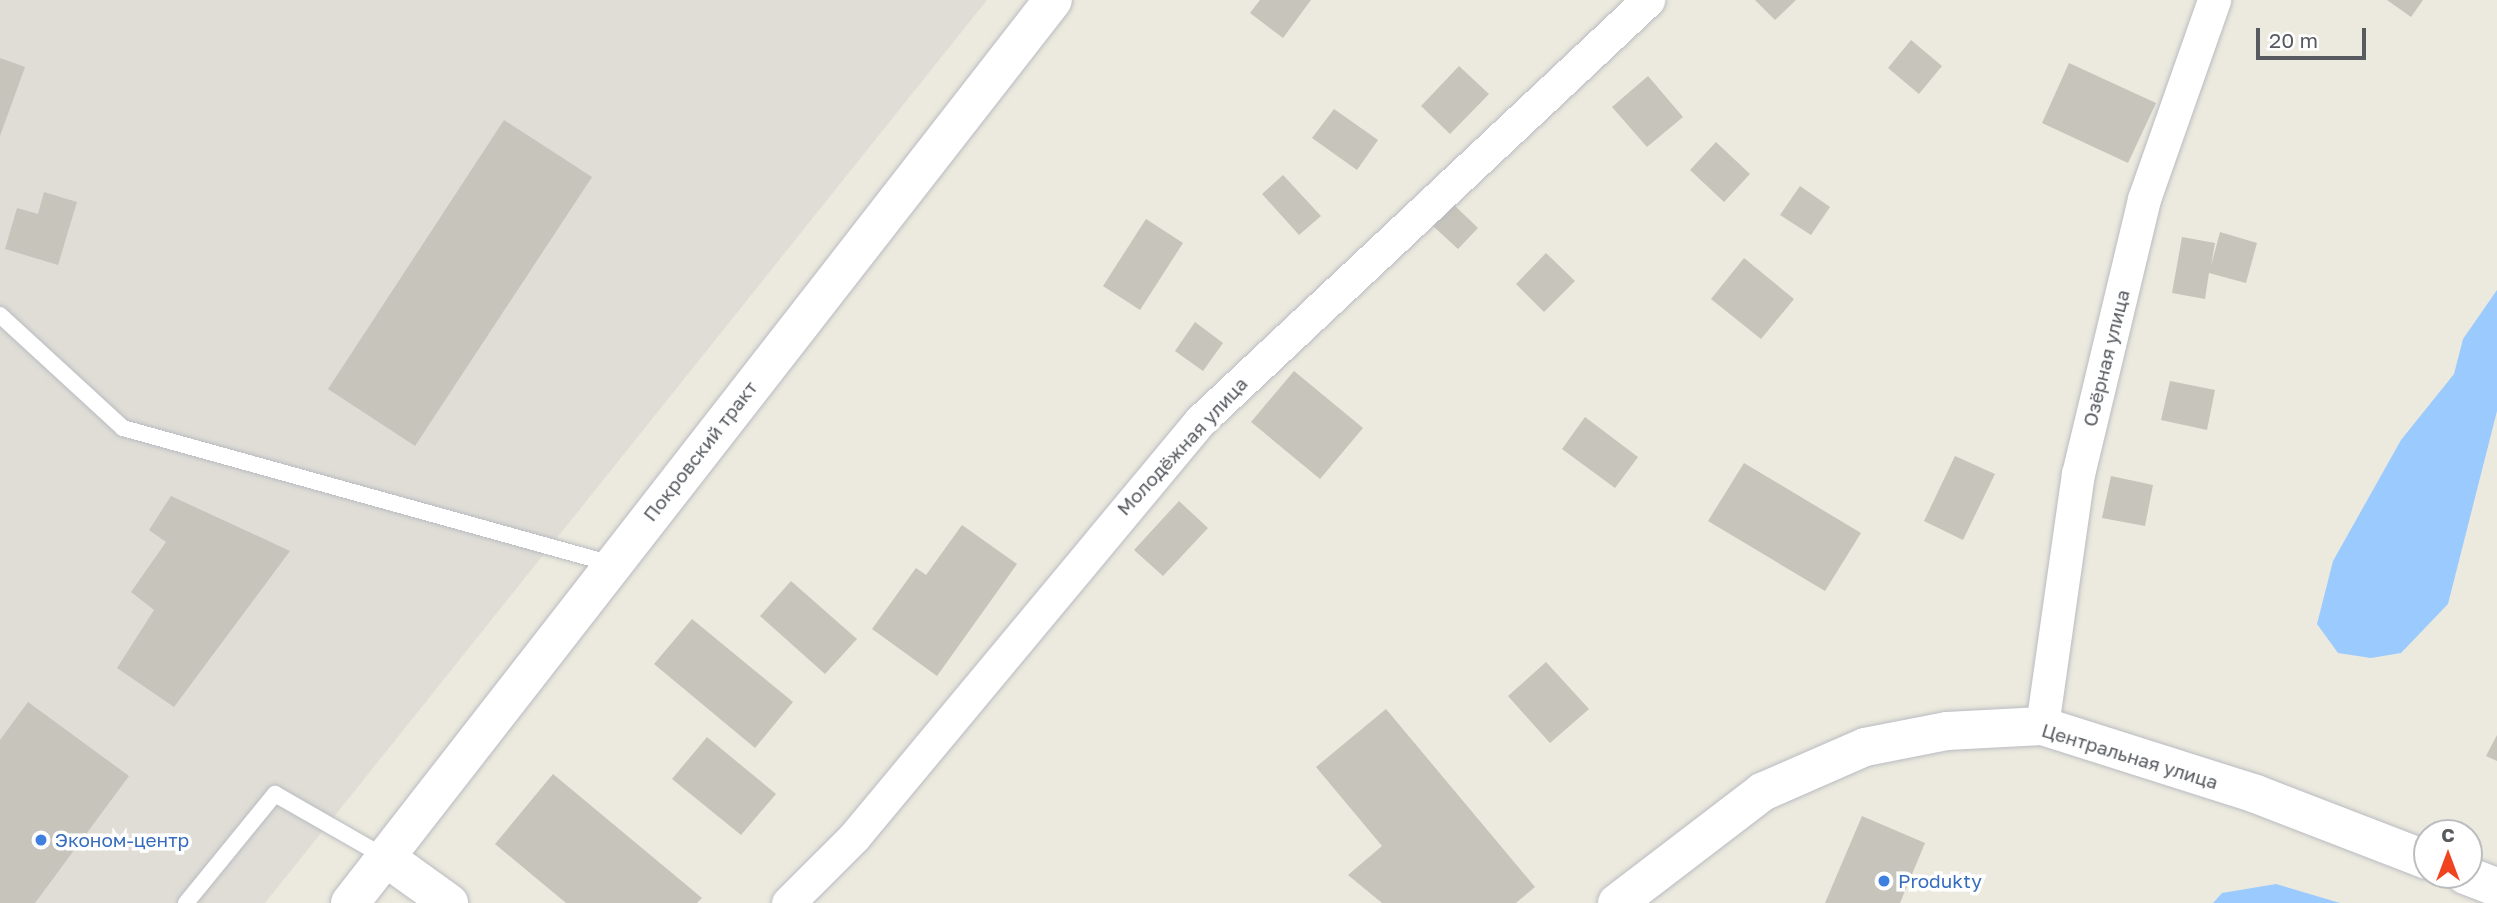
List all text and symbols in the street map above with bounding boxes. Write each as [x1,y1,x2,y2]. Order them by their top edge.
scale bar [2259,14,2369,58]
text: 20 m [2269,27,2318,53]
street label: Озёрная улица [2078,287,2134,429]
street label: Молодёжная улица [1112,372,1252,520]
street label: Покровский тракт [638,376,762,526]
street label: Центральная улица [2039,718,2221,794]
north arrow [2413,819,2483,889]
text: С [2441,823,2455,846]
place label: Эконом-центр [55,829,189,851]
marker: Эконом-центр [33,832,49,848]
place label: Produkty [1898,870,1982,892]
marker: Produkty [1876,873,1892,889]

